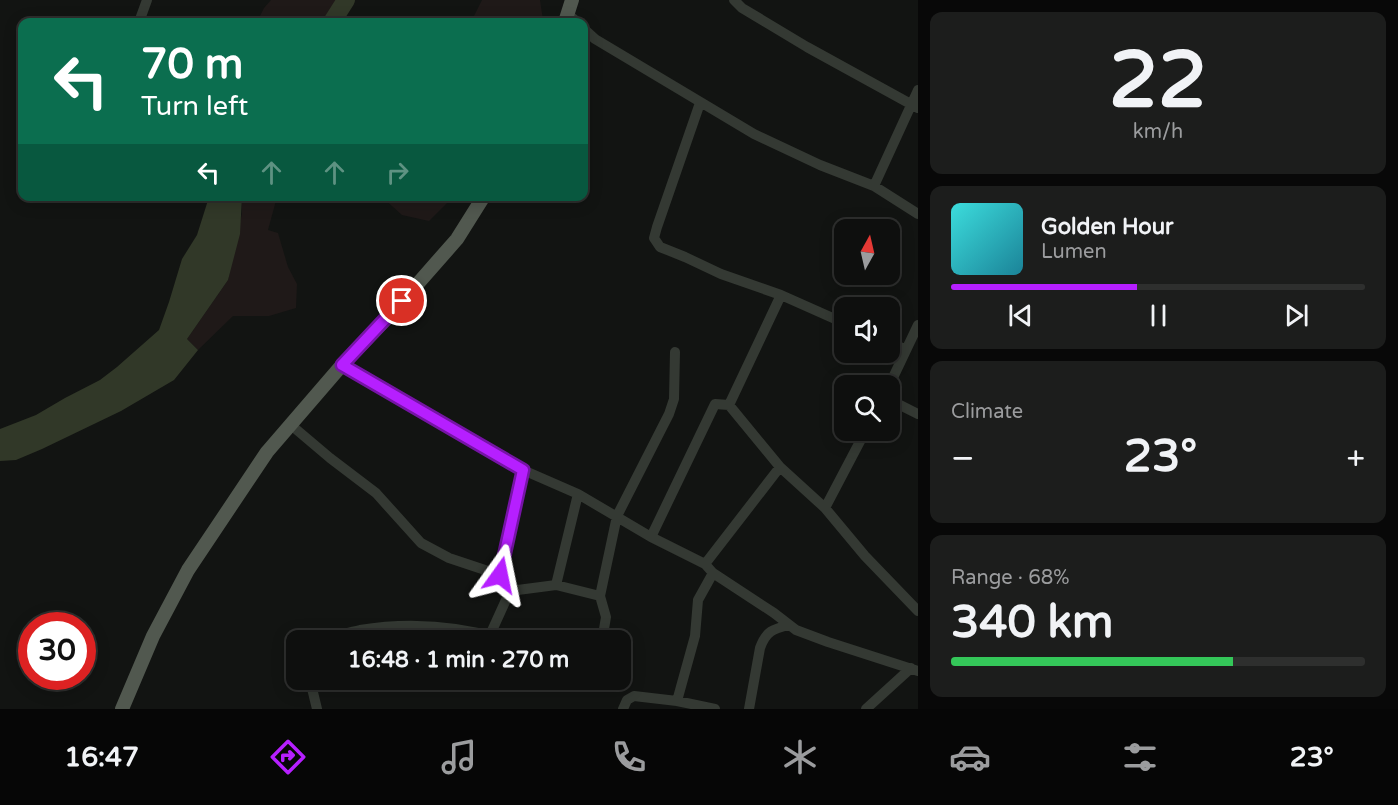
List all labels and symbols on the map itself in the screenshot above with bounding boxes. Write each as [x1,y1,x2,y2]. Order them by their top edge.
north arrow [834,219,900,285]
pin [376,275,427,326]
position arrow [468,543,532,607]
speed limit sign: 30 [18,612,96,690]

